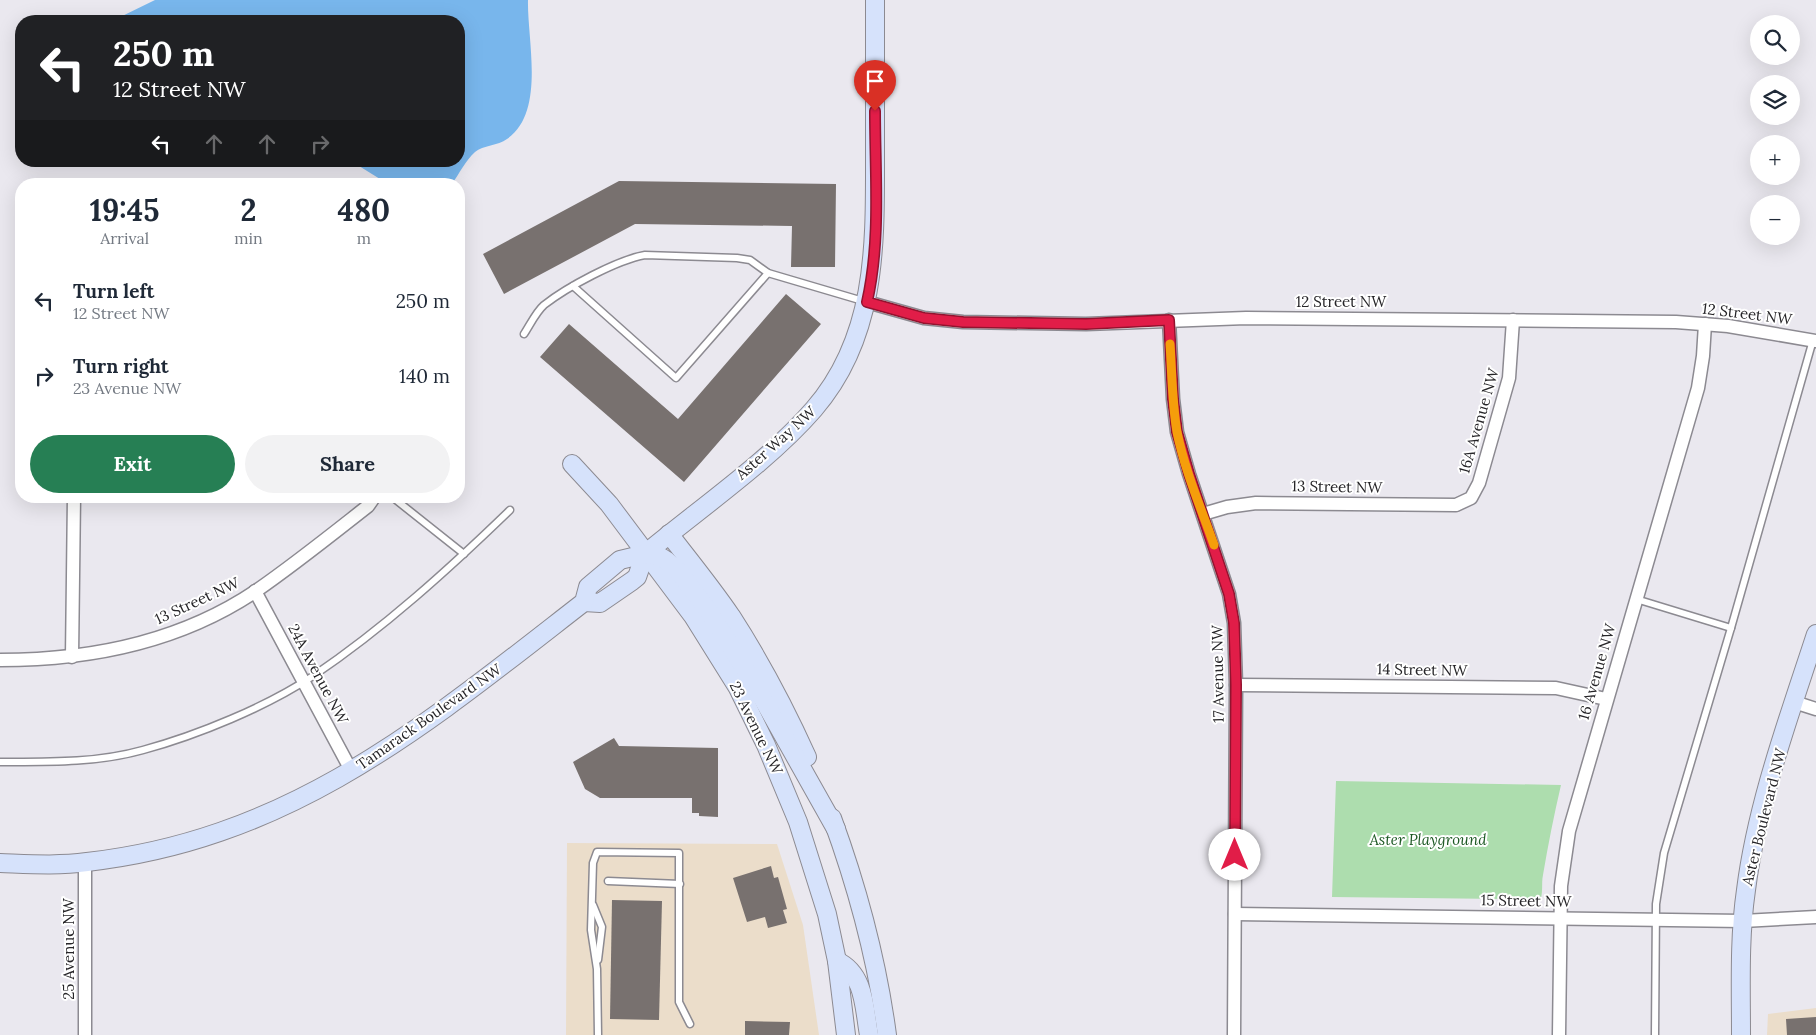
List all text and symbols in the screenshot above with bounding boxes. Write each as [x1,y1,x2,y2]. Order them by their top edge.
map controls [1750,15,1800,245]
button: search [1750,15,1800,65]
text: 250 m [113,31,214,76]
icon: left [30,35,95,100]
pin [854,60,896,111]
icon: arrive [861,67,889,95]
text: 12 Street NW [113,75,245,103]
button: layers [1750,75,1800,125]
icon: left [147,130,175,158]
icon: ahead [200,130,228,158]
icon: ahead [253,130,281,158]
icon: right [306,130,334,158]
button: + [1750,135,1800,185]
text: 19:45 [90,191,159,229]
text: 2 [240,191,256,229]
text: 480 [338,191,390,229]
button: − [1750,195,1800,245]
text: Arrival [100,228,149,248]
text: min [234,228,263,248]
text: m [357,228,371,248]
text: Turn left [73,279,154,303]
icon: left [30,287,58,315]
text: 250 m [396,289,450,313]
street label: 12 Street NW [1296,292,1387,311]
street label: 12 Street NW [1701,299,1794,329]
text: 12 Street NW [73,303,169,323]
text: Turn right [73,354,169,378]
icon: right [30,362,58,390]
text: 140 m [399,364,450,388]
street label: 16A Avenue NW [1454,365,1503,476]
text: 23 Avenue NW [73,378,181,398]
street label: Aster Way NW [731,401,820,484]
button: Exit [30,435,235,493]
button: Share [245,435,450,493]
street label: 13 Street NW [1292,476,1384,497]
street label: 13 Street NW [152,572,243,628]
street label: 16 Avenue NW [1574,620,1620,722]
street label: 24A Avenue NW [284,621,353,728]
street label: 17 Avenue NW [1207,624,1228,723]
street label: Tamarack Boulevard NW [353,659,506,774]
street label: 14 Street NW [1377,659,1468,680]
street label: 23 Avenue NW [726,678,788,778]
street label: Aster Boulevard NW [1737,745,1790,888]
position arrow [1208,828,1260,880]
park label: Aster Playground [1369,830,1487,849]
street label: 15 Street NW [1481,890,1572,911]
street label: 25 Avenue NW [59,897,78,1000]

